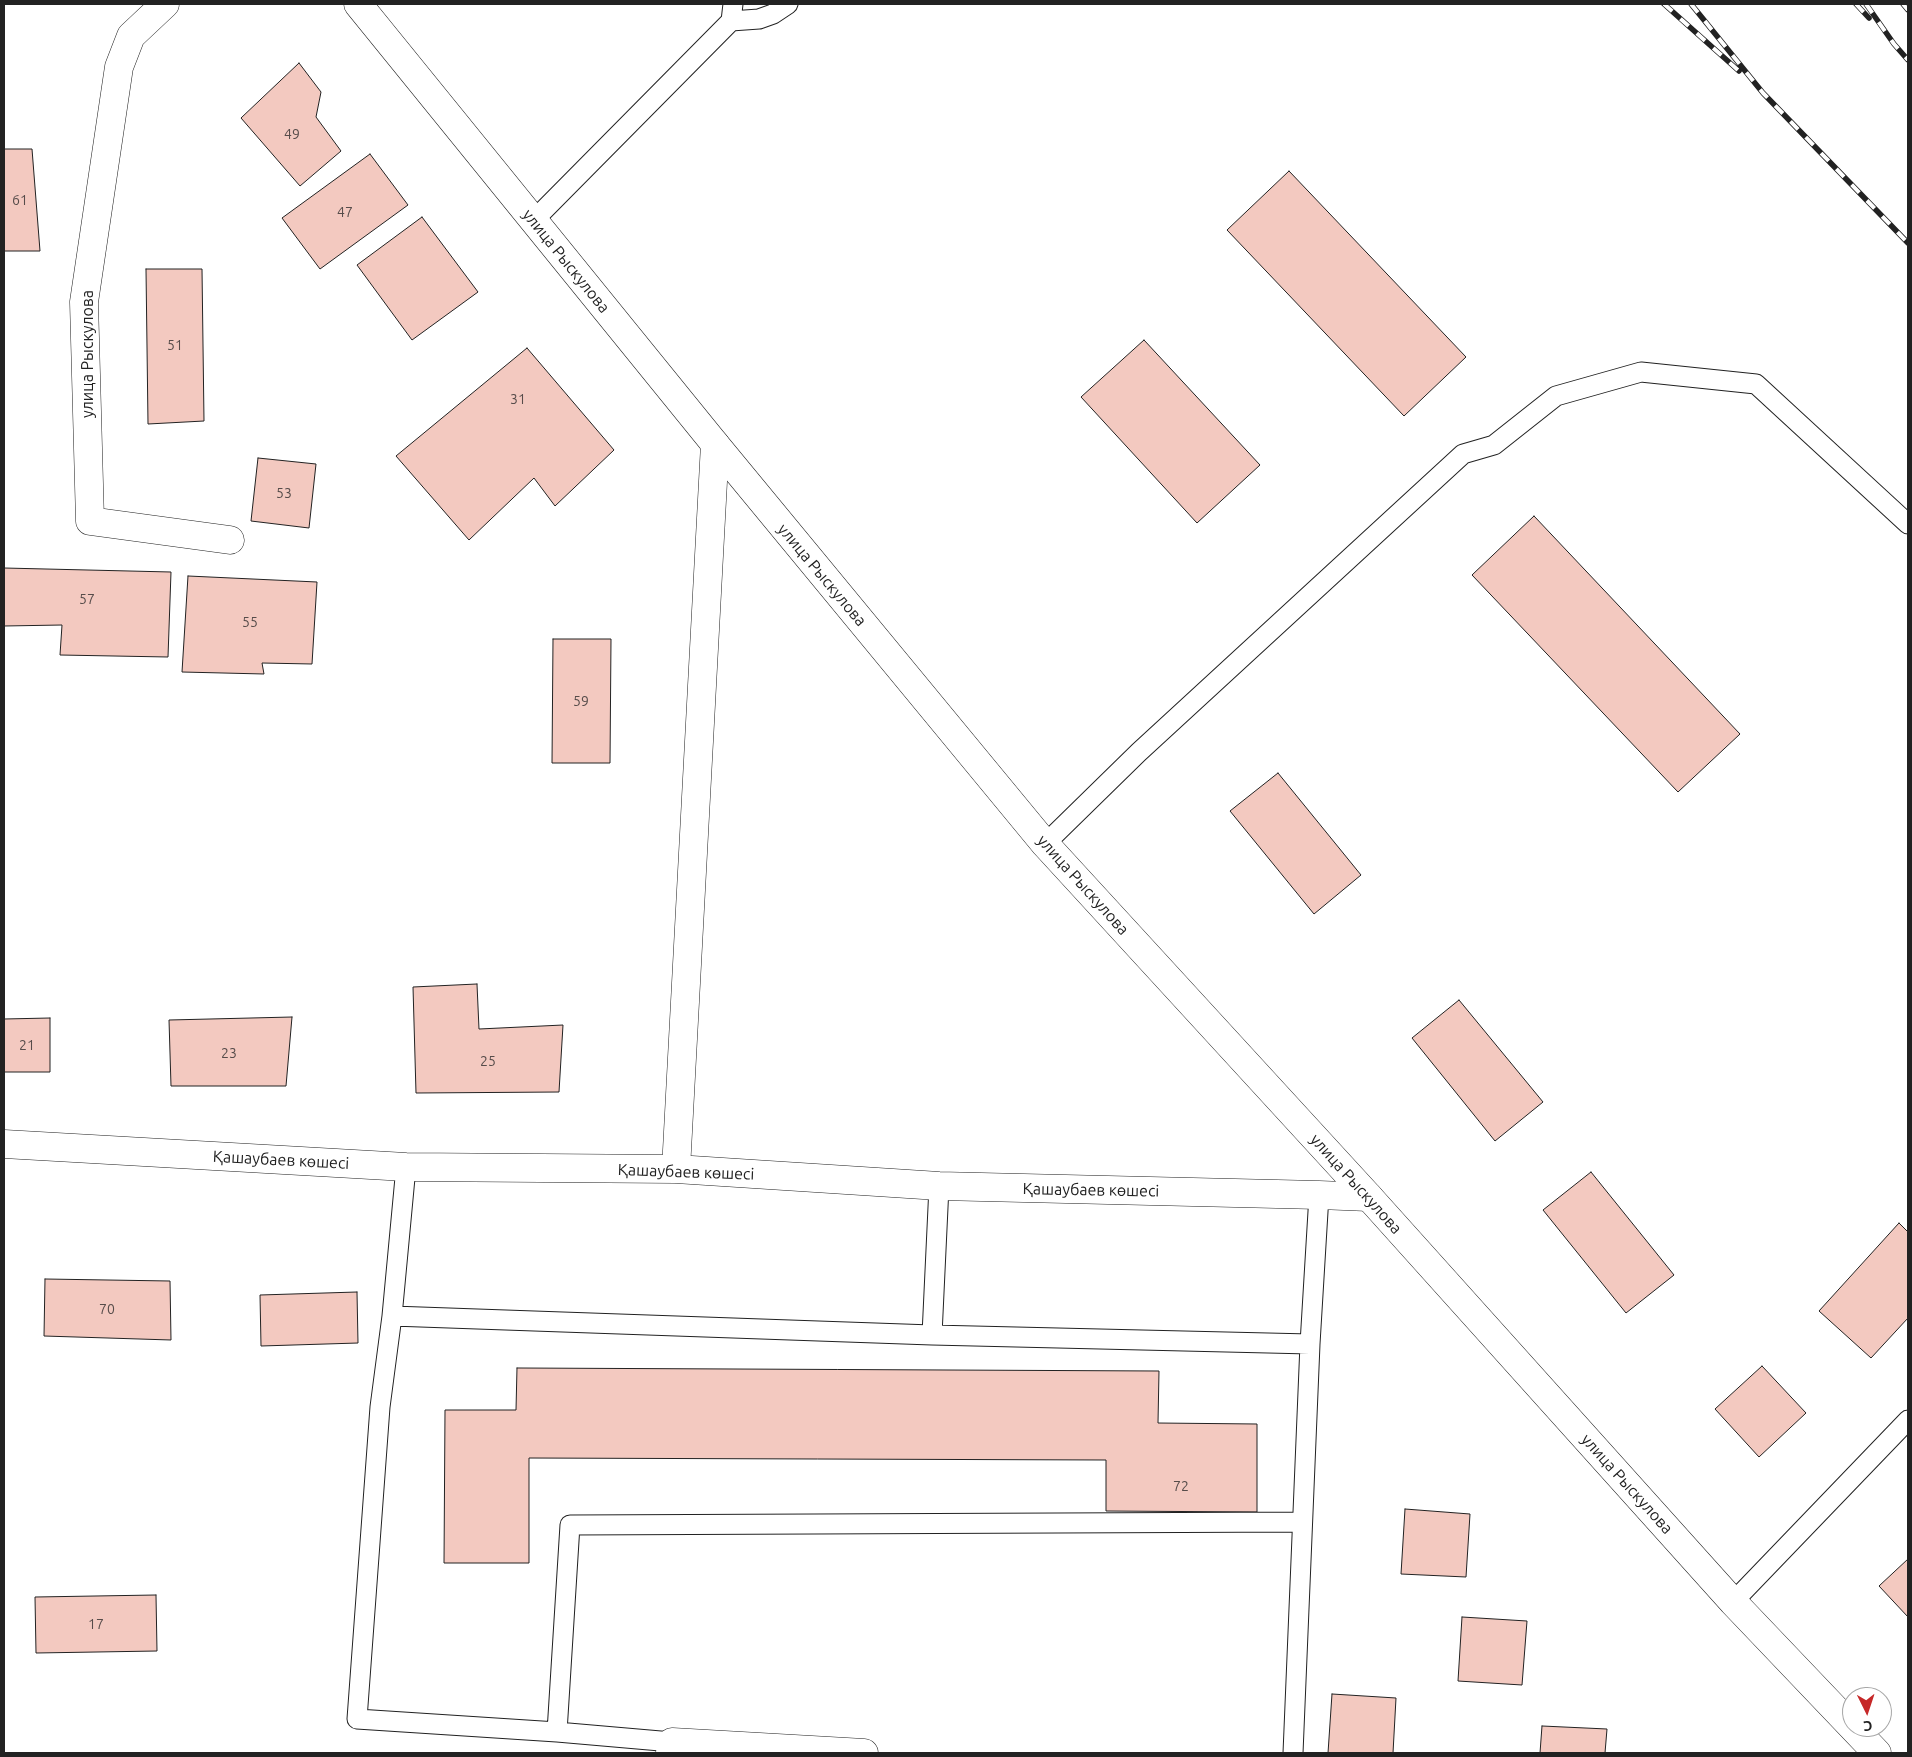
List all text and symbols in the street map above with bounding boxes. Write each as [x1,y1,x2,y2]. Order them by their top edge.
house number: 49 [284,126,300,142]
house number: 61 [12,192,28,208]
house number: 47 [337,204,353,220]
street label: улица Рыскулова [518,205,614,317]
street label: улица Рыскулова [78,290,98,418]
house number: 51 [167,337,183,353]
house number: 31 [510,391,526,407]
house number: 53 [276,485,292,501]
street label: улица Рыскулова [774,520,870,630]
house number: 57 [79,591,95,607]
house number: 55 [242,614,258,630]
house number: 59 [573,693,589,709]
street label: улица Рыскулова [1033,831,1133,939]
house number: 21 [19,1037,35,1053]
house number: 23 [221,1045,237,1061]
house number: 25 [480,1053,496,1069]
street label: улица Рыскулова [1306,1130,1406,1238]
street label: Қашаубаев көшесі [212,1147,350,1173]
street label: Қашаубаев көшесі [617,1160,755,1184]
street label: Қашаубаев көшесі [1022,1179,1160,1201]
house number: 70 [99,1301,115,1317]
street label: улица Рыскулова [1577,1430,1677,1538]
house number: 72 [1173,1478,1189,1494]
house number: 17 [88,1616,104,1632]
north arrow [1842,1687,1892,1737]
text: С [1863,1718,1873,1734]

